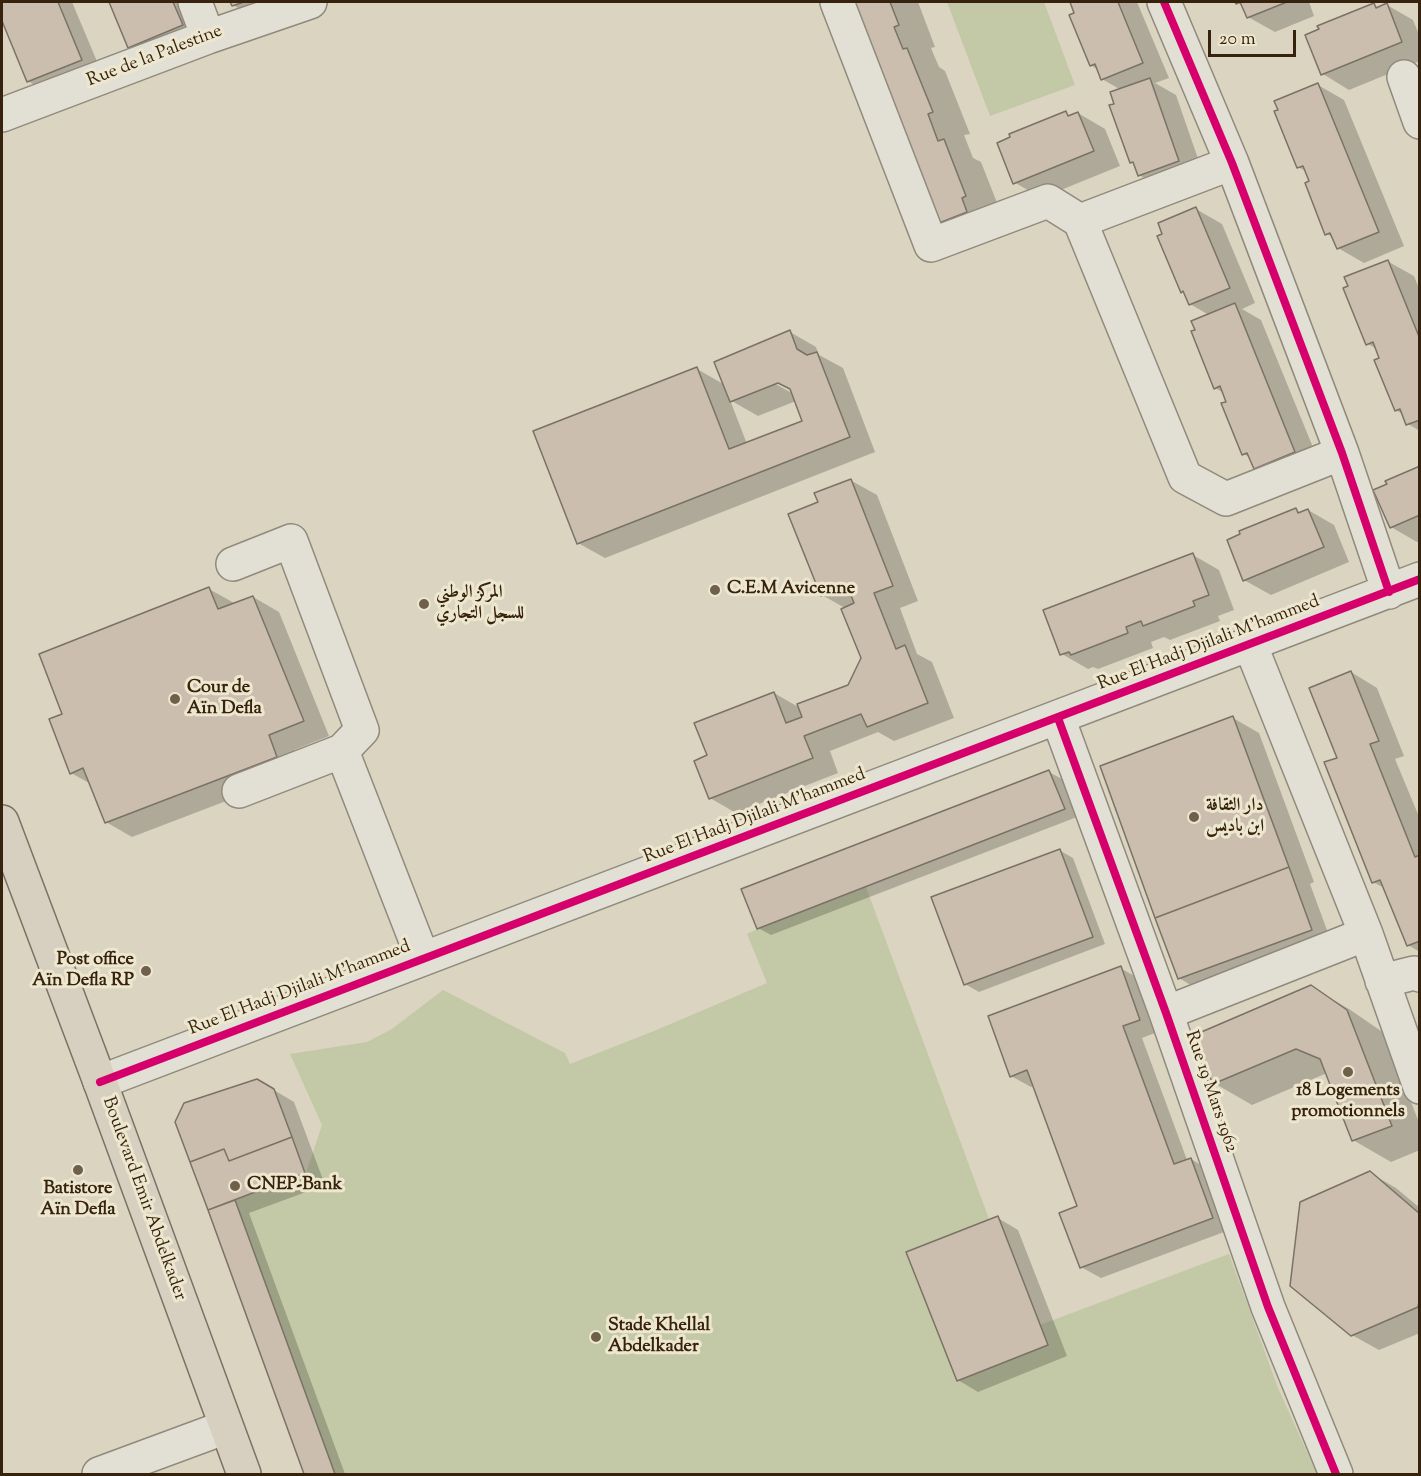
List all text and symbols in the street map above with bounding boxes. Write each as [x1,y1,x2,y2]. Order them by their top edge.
scale bar [1211,18,1300,56]
street label: Rue de la Palestine [84,21,226,93]
text: 20 m [1219,27,1256,53]
place label: C.E.M Avicenne [727,579,855,601]
place label: المركز الوطني للسجل التجاري [436,583,524,626]
marker: C.E.M Avicenne [708,583,722,597]
street label: Rue El Hadj Djilali M'hammed [1095,592,1323,696]
marker: المركز الوطني للسجل التجاري [417,597,431,611]
place label: Cour de Aïn Defla [187,678,262,720]
marker: Cour de Aïn Defla [168,692,182,706]
street label: Rue El Hadj Djilali M'hammed [641,765,869,869]
place label: دار الثقافة ابن باديس [1206,796,1264,838]
marker: دار الثقافة ابن باديس [1187,810,1201,824]
street label: Rue El Hadj Djilali M'hammed [186,937,414,1041]
place label: Post office Aïn Defla RP [32,950,134,992]
marker: Post office Aïn Defla RP [139,964,153,978]
street label: Rue 19 Mars 1962 [1179,1028,1241,1156]
marker: 18 Logements promotionnels [1341,1065,1355,1079]
place label: 18 Logements promotionnels [1291,1081,1405,1124]
street label: Boulevard Emir Abdelkader [96,1094,190,1304]
marker: Batistore Aïn Defla [71,1163,85,1177]
place label: CNEP-Bank [247,1175,342,1197]
place label: Batistore Aïn Defla [41,1179,115,1222]
marker: CNEP-Bank [228,1179,242,1193]
place label: Stade Khellal Abdelkader [608,1316,710,1358]
marker: Stade Khellal Abdelkader [589,1330,603,1344]

